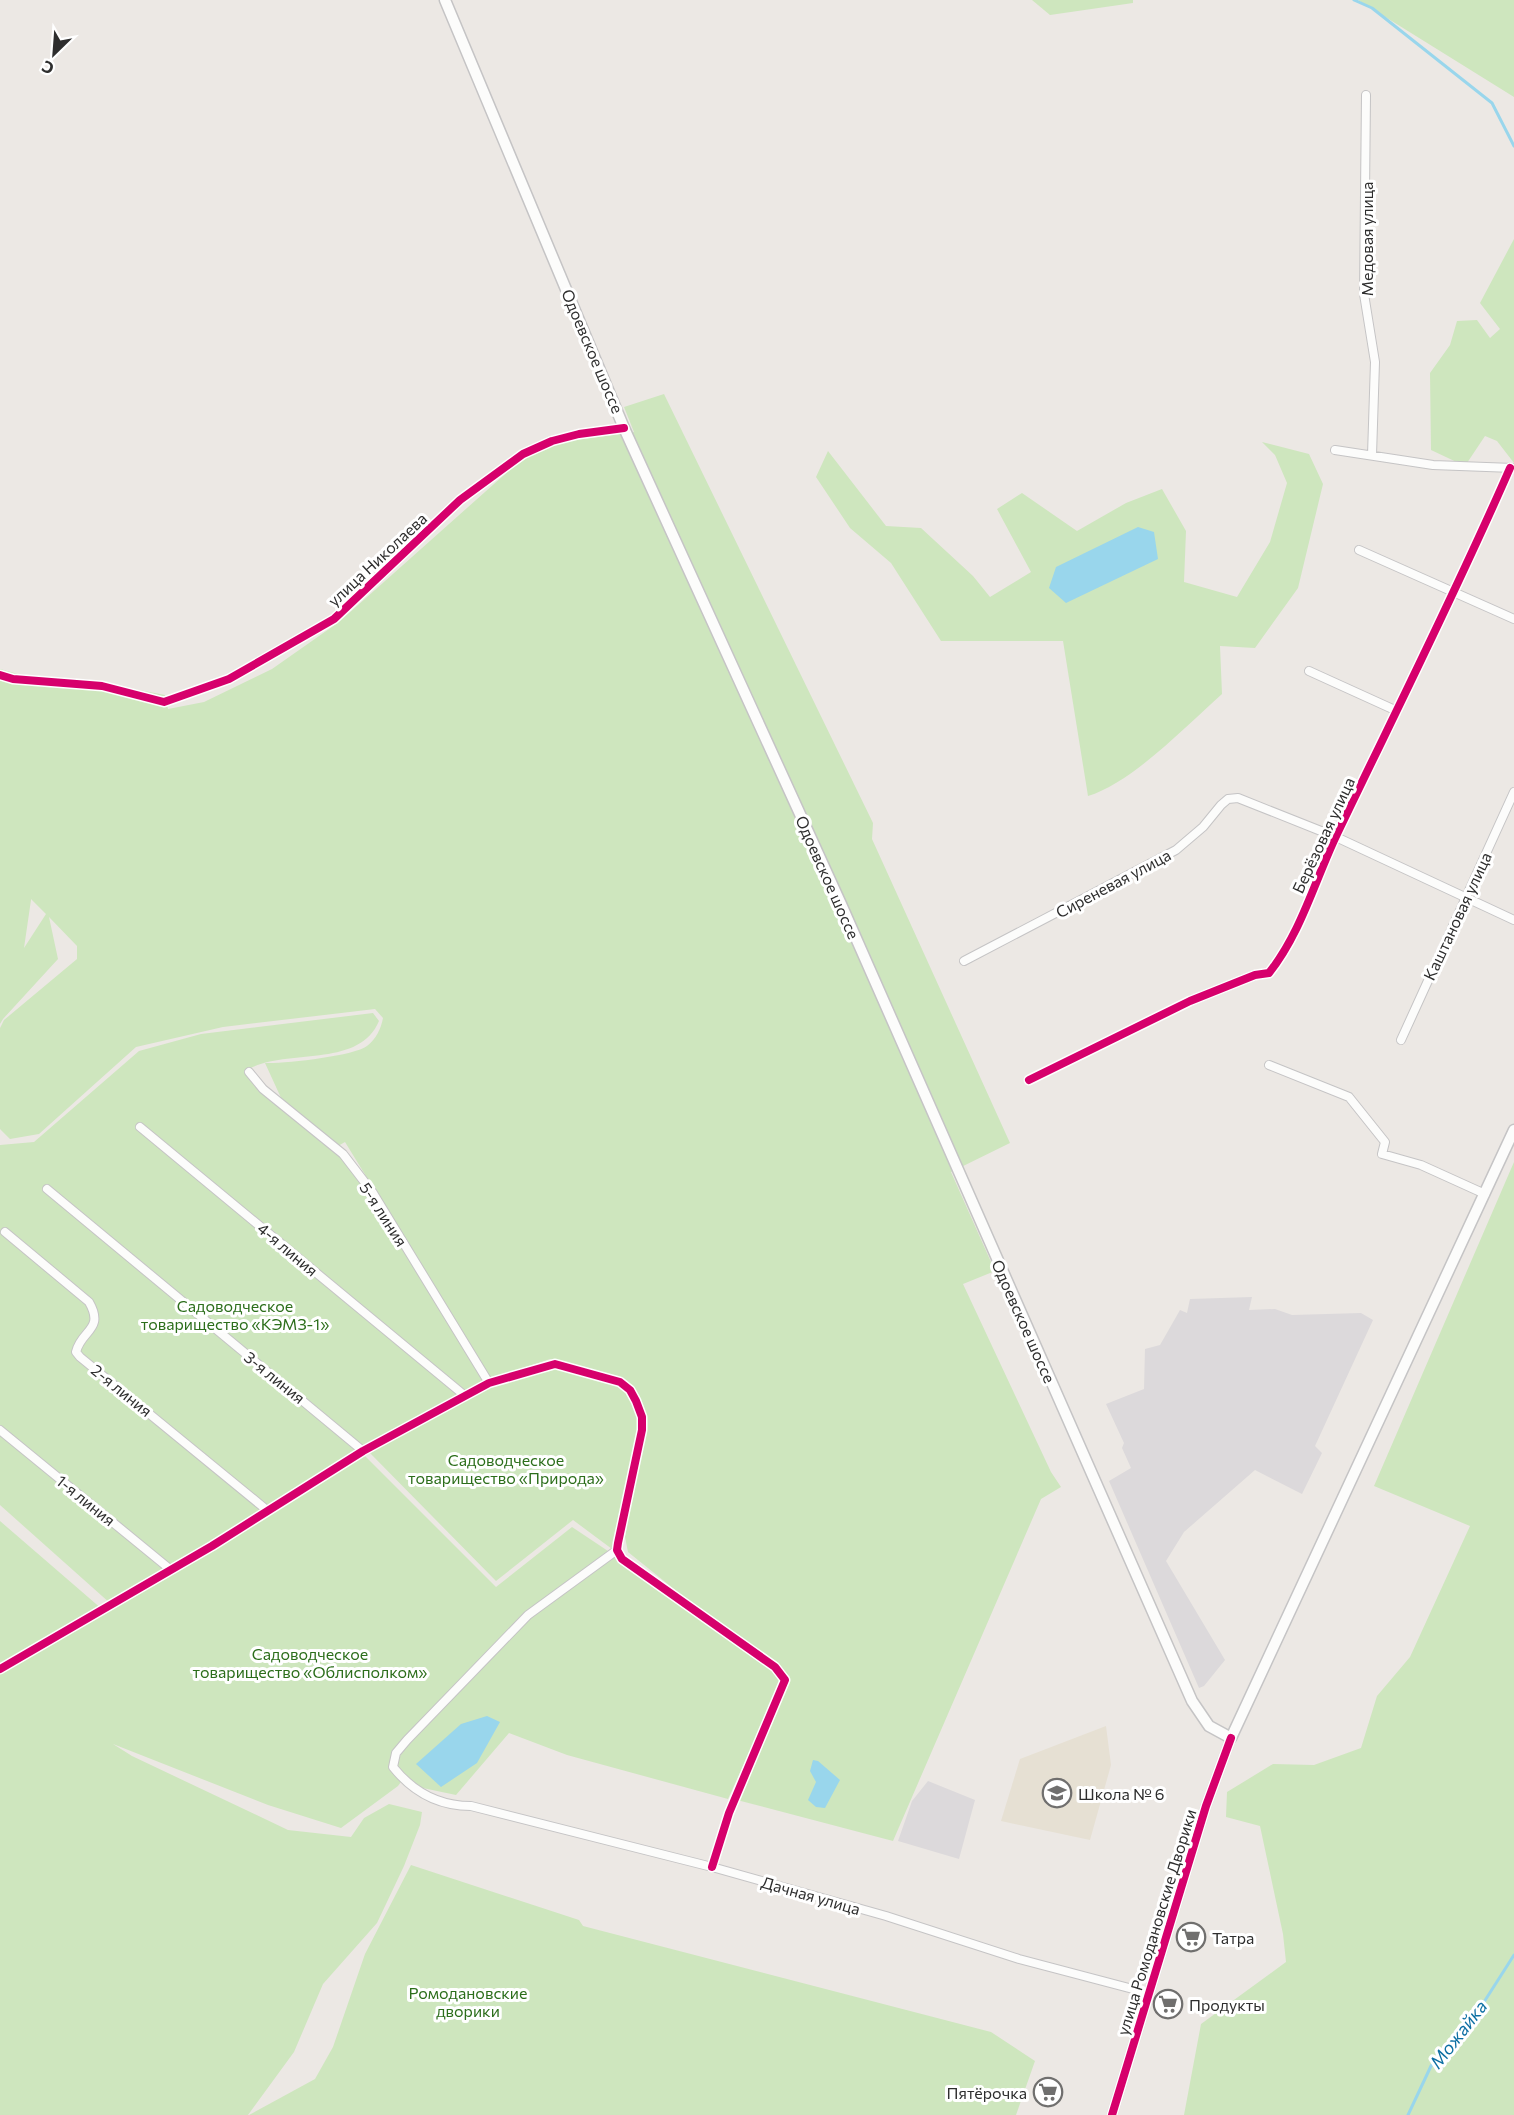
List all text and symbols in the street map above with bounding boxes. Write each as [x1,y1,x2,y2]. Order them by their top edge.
north arrow [24,24,84,84]
text: С [38,57,56,79]
street label: Медовая улица [1357,182,1376,296]
street label: Одоевское шоссе [558,286,628,416]
street label: улица Николаева [324,508,430,610]
street label: Берёзовая улица [1288,774,1358,896]
street label: Одоевское шоссе [792,812,864,942]
street label: Сиреневая улица [1052,845,1174,921]
street label: Каштановая улица [1419,849,1495,983]
street label: 5-я линия [356,1178,412,1250]
street label: 4-я линия [254,1218,322,1280]
street label: Одоевское шоссе [988,1256,1060,1386]
park label: Садоводческое товарищество «КЭМЗ-1» [141,1296,329,1333]
street label: 3-я линия [241,1347,309,1407]
street label: 2-я линия [88,1360,156,1420]
park label: Садоводческое товарищество «Природа» [408,1450,604,1487]
street label: 1-я линия [53,1471,119,1529]
park label: Садоводческое товарищество «Облисполком» [193,1644,427,1681]
school or university icon: Школа № 6 [1041,1777,1073,1809]
place label: Школа № 6 [1078,1784,1165,1803]
street label: улица Ромодановские Дворики [1112,1807,1200,2037]
street label: Дачная улица [759,1872,863,1918]
supermarket icon: Татра [1175,1921,1207,1953]
place label: Татра [1212,1928,1254,1947]
park label: Ромодановские дворики [409,1983,527,2020]
supermarket icon: Продукты [1152,1988,1184,2020]
place label: Продукты [1189,1995,1265,2014]
water label: Можайка [1425,1996,1491,2072]
supermarket icon: Пятёрочка [1032,2076,1064,2108]
place label: Пятёрочка [947,2083,1027,2102]

